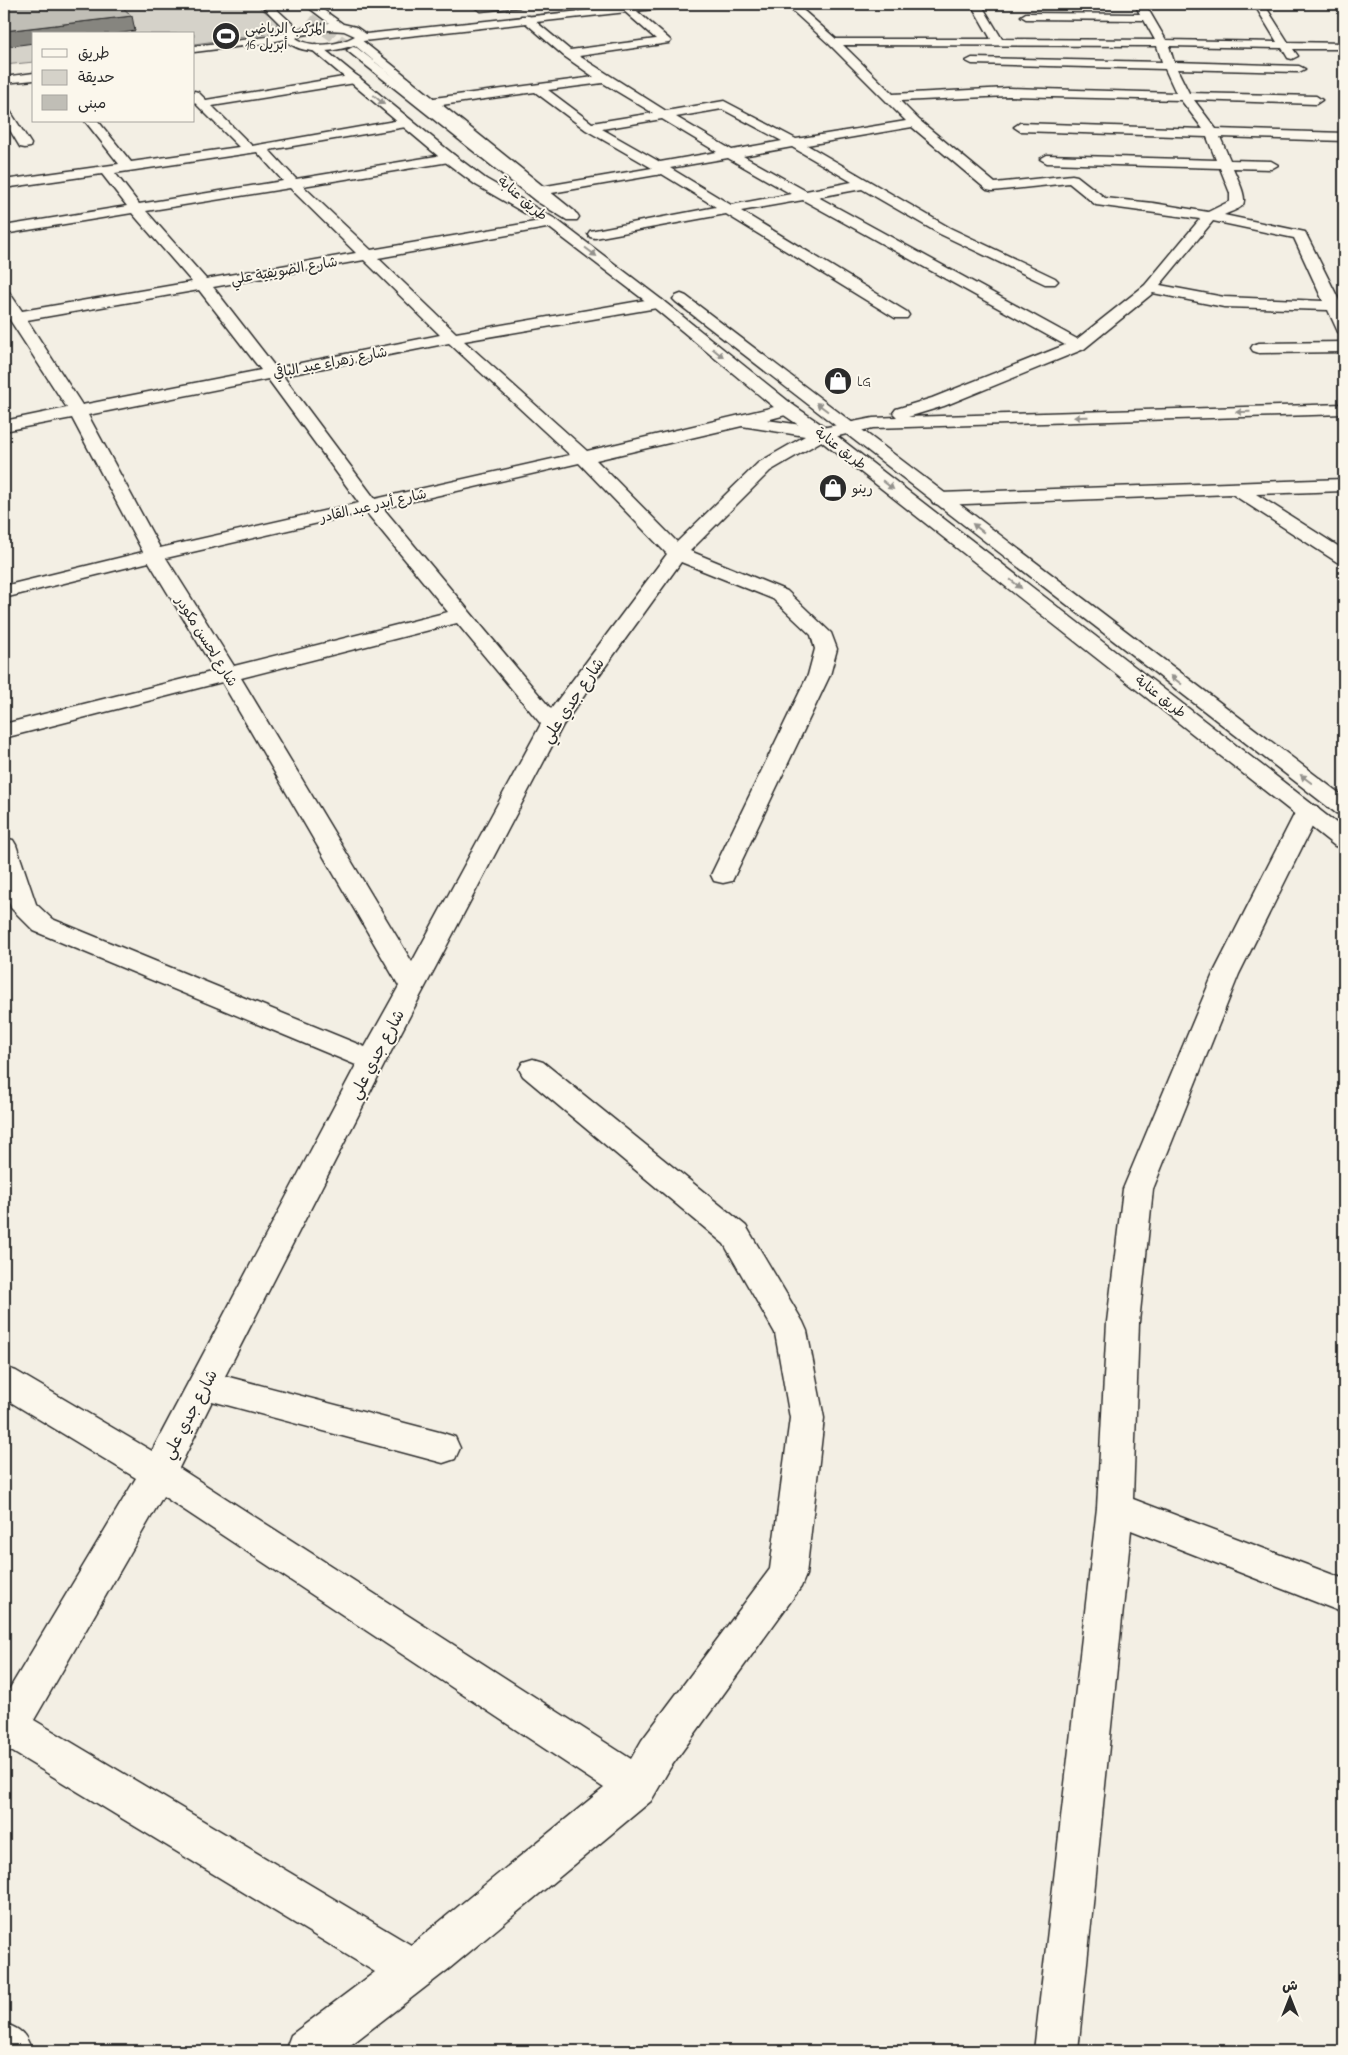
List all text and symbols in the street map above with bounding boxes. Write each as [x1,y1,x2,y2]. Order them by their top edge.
place label: المركب الرياضي 16 أبريل [245,19,326,56]
sports icon: المركب الرياضي 16 أبريل [211,21,241,51]
legend [32,32,195,122]
text: طريق [78,43,110,65]
text: حديقة [78,67,115,89]
text: مبنى [78,93,106,115]
one-way arrow [373,95,386,106]
street label: طريق عنابة [492,172,552,227]
one-way arrow [584,247,597,258]
street label: شارع الضويفية علي [229,252,339,292]
street label: شارع زهراء عبد الباقي [271,342,389,385]
one-way arrow [711,348,724,359]
shop icon: LG [823,366,853,396]
place label: LG [857,372,871,393]
one-way arrow [815,402,829,412]
one-way arrow [1235,409,1251,417]
one-way arrow [1072,413,1088,421]
street label: طريق عنابة [810,423,870,476]
shop icon: رينو [818,473,848,503]
place label: رينو [851,479,873,500]
one-way arrow [881,479,894,490]
street label: شارع أبدر عبد القادر [317,484,429,529]
one-way arrow [972,523,985,534]
one-way arrow [1010,579,1023,590]
street label: شارع لحسن مكودر [169,592,242,691]
street label: شارع جدي علي [536,654,612,749]
street label: طريق عنابة [1130,670,1190,724]
one-way arrow [1169,675,1183,685]
one-way arrow [1299,773,1312,784]
street label: شارع جدي علي [344,1006,412,1105]
street label: شارع جدي علي [157,1366,225,1465]
north arrow [1266,1972,1316,2022]
text: ش [1282,1976,1298,1997]

